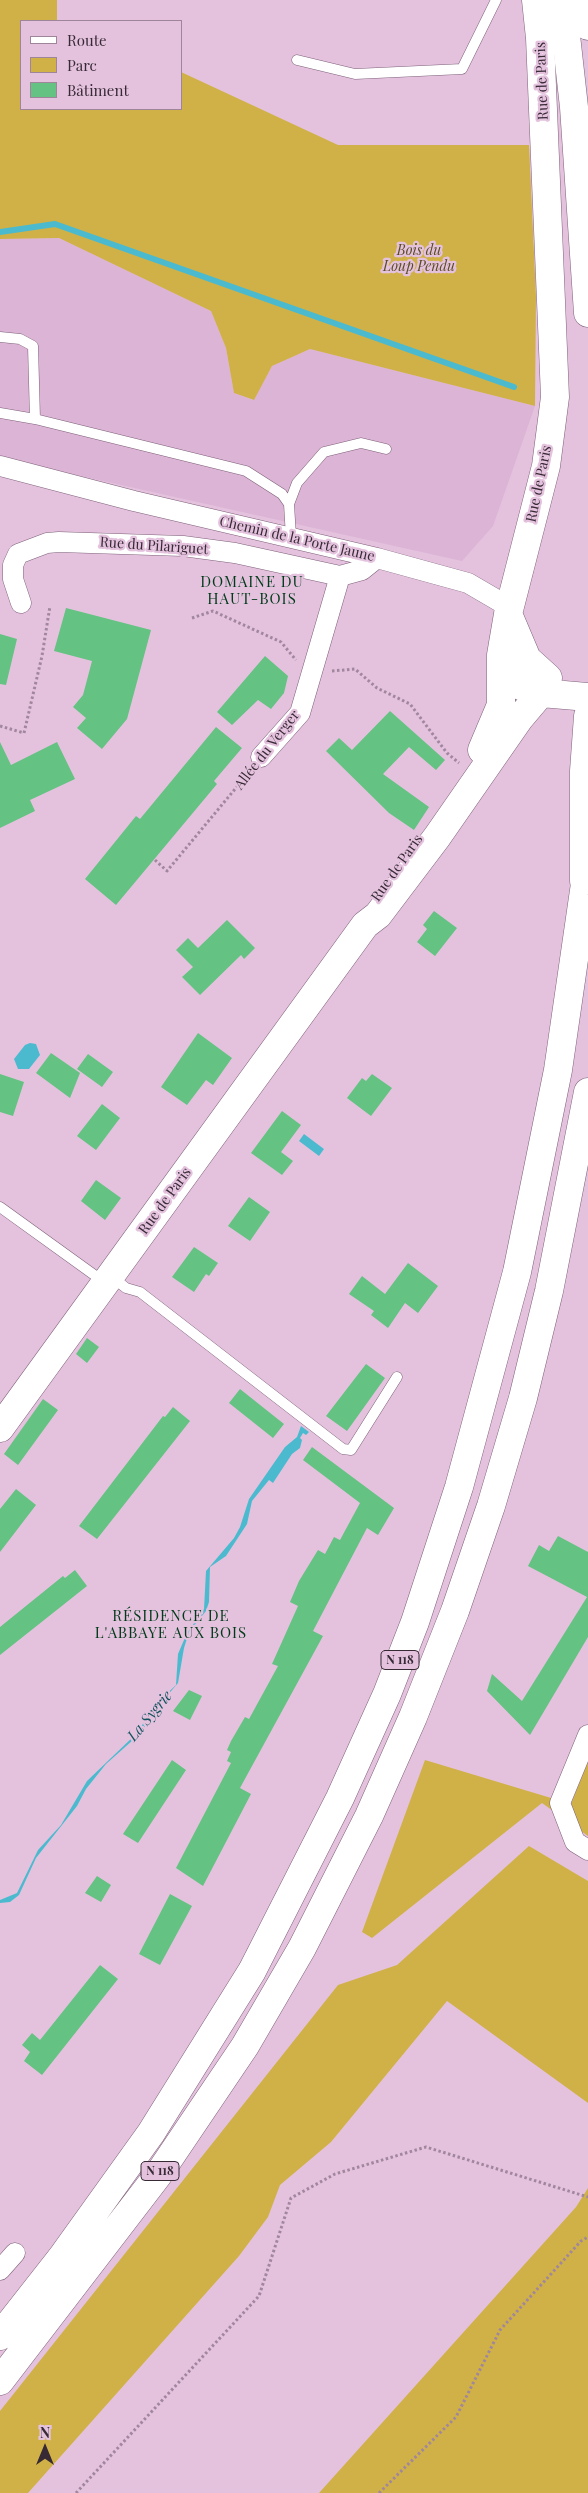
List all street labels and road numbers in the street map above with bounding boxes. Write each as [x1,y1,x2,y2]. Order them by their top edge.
street label: Rue de Paris [532,42,552,120]
street label: Rue de Paris [523,444,555,524]
street label: Chemin de la Porte Jaune [218,513,376,565]
street label: Rue du Pilariguet [99,534,209,558]
street label: Allée du Verger [231,707,303,793]
street label: Rue de Paris [368,831,426,905]
street label: Rue de Paris [135,1164,195,1238]
road number: N 118 [381,1650,419,1670]
road number: N 118 [141,2162,179,2180]

